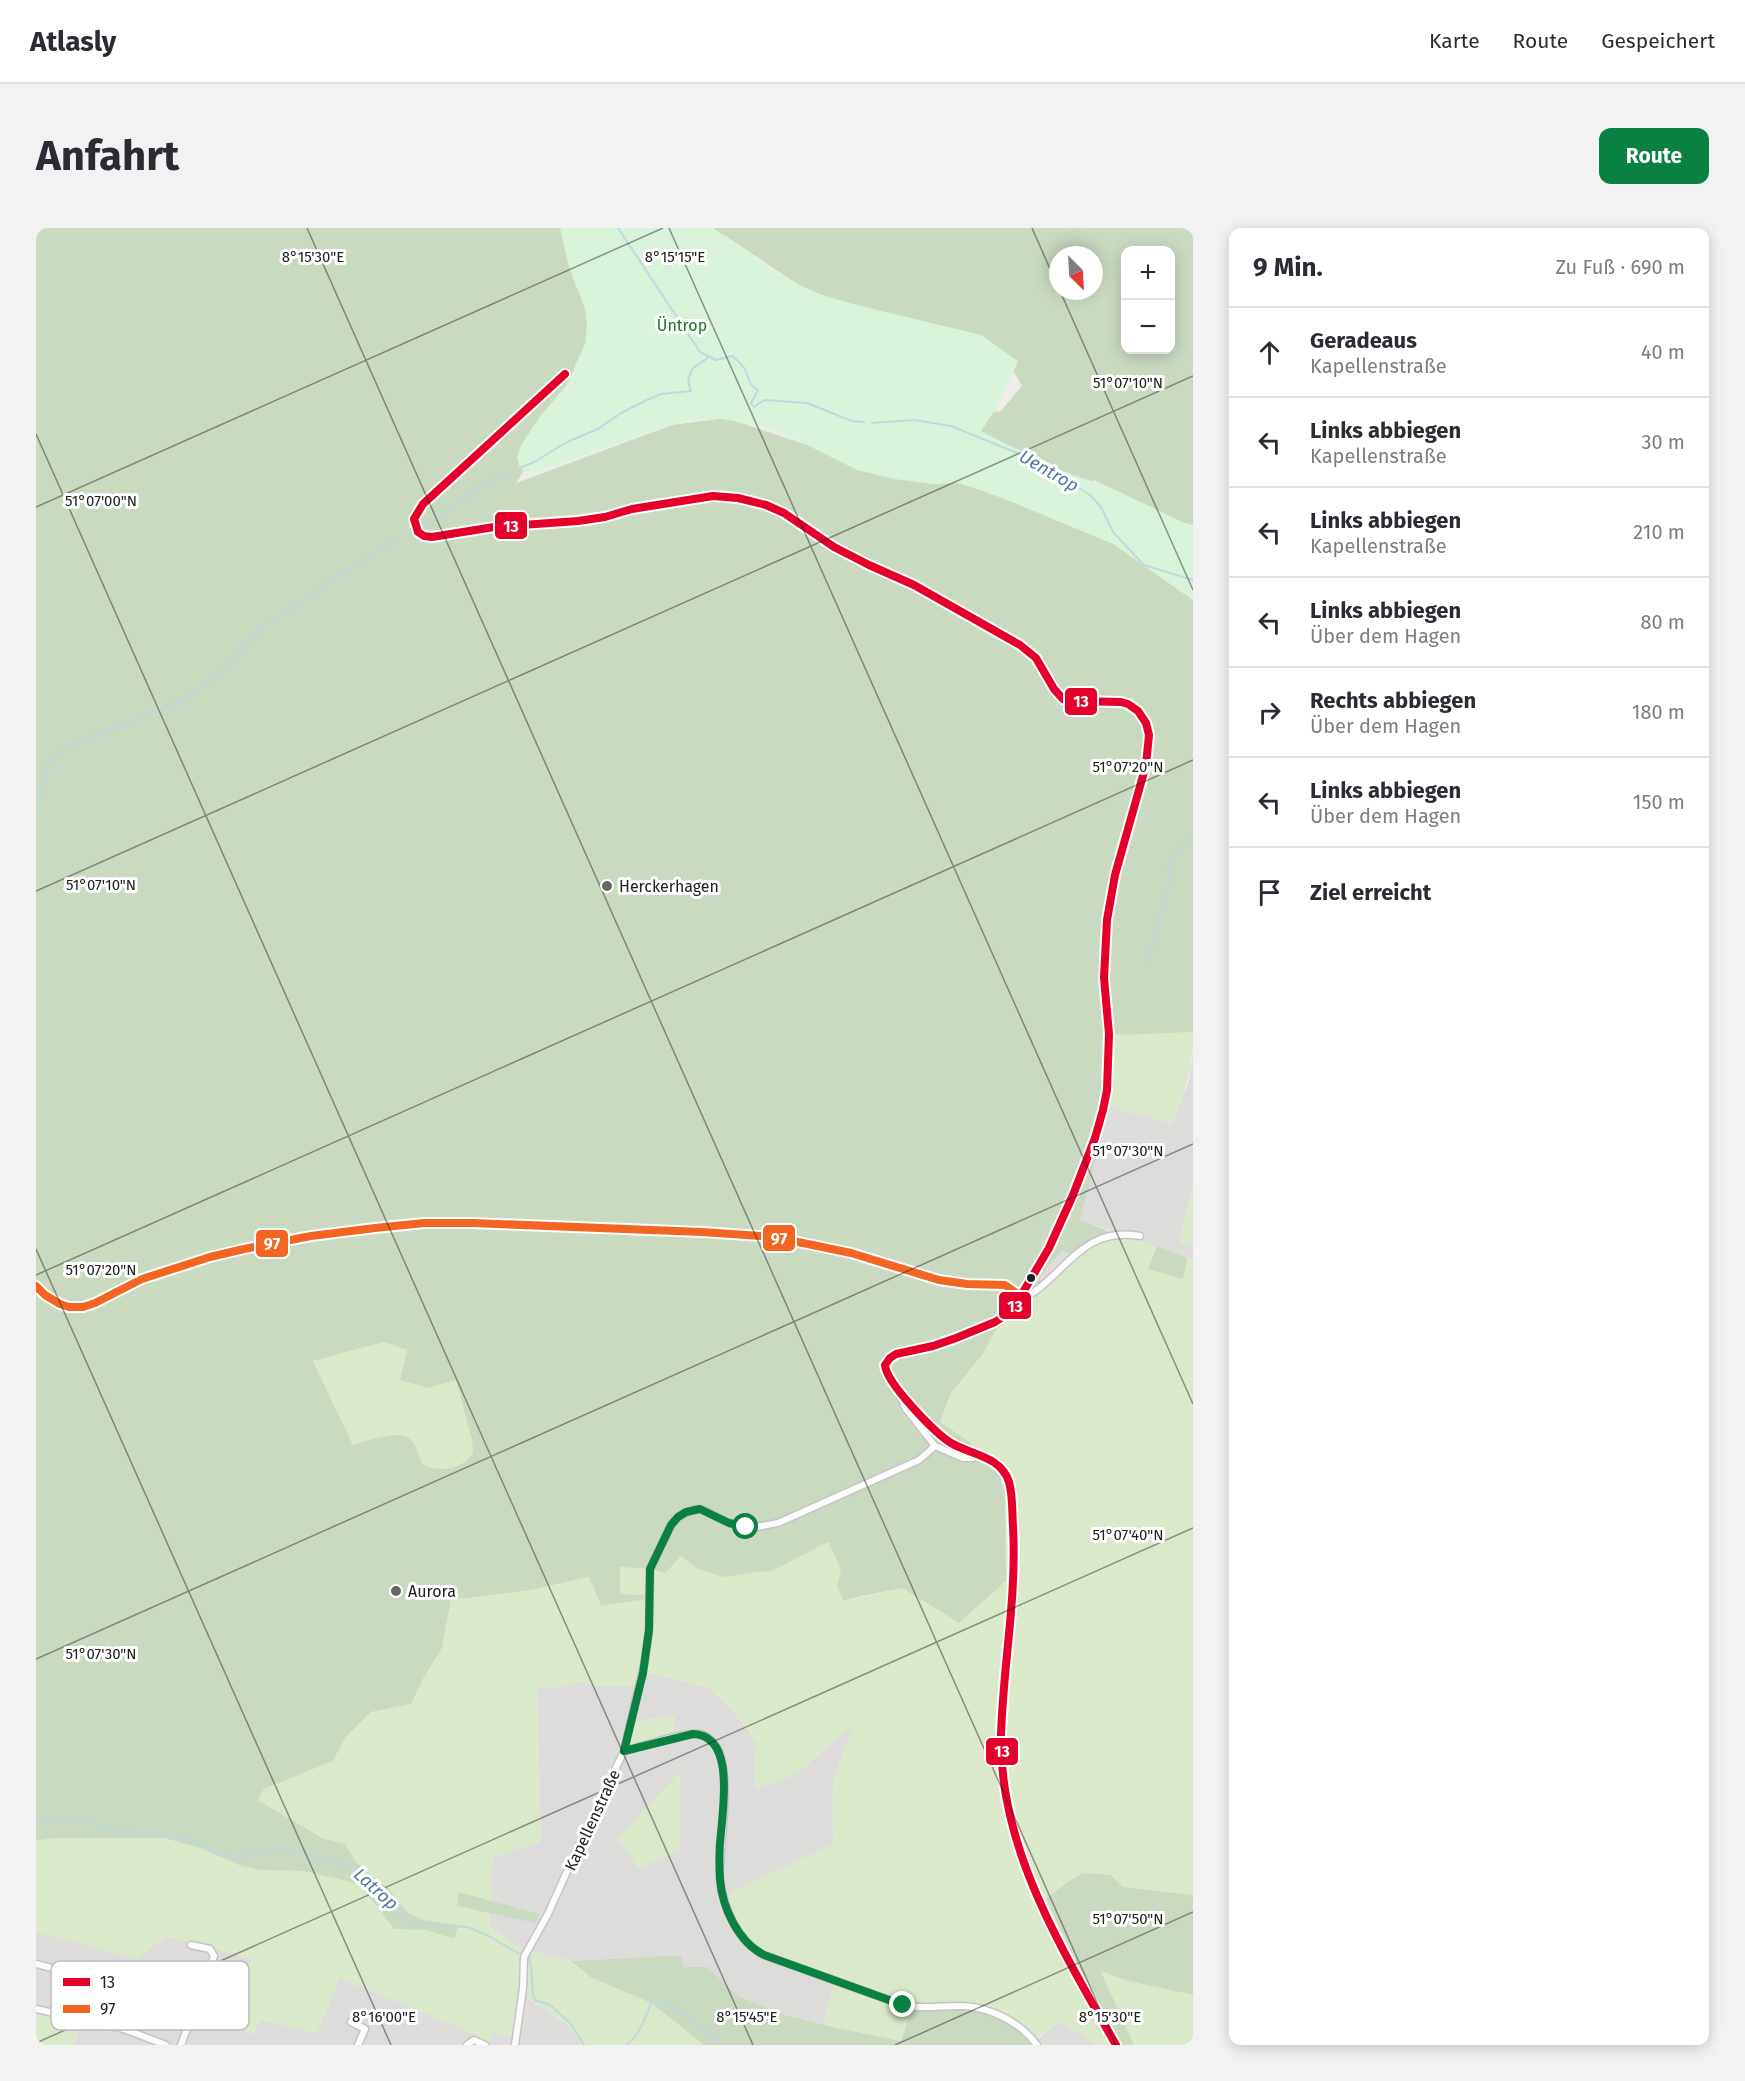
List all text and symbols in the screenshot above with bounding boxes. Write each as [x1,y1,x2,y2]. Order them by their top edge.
text: Atlasly [30,25,116,58]
text: Karte [1429,28,1480,54]
text: Route [1513,28,1568,54]
text: Gespeichert [1601,28,1715,54]
button: Route [1599,128,1709,184]
text: Anfahrt [36,131,179,181]
north arrow [1049,246,1103,300]
map controls [1121,246,1175,354]
button: + [1121,246,1175,300]
text: 8°15'30"E [282,248,344,266]
text: 8°15'15"E [645,248,705,266]
text: 9 Min. [1253,252,1323,283]
text: Zu Fuß · 690 m [1556,255,1685,279]
button: − [1121,300,1175,354]
park label: Üntrop [657,316,707,335]
text: Geradeaus [1310,327,1417,354]
icon: ahead [1253,336,1286,369]
text: 40 m [1641,340,1685,364]
text: Kapellenstraße [1310,354,1447,378]
text: 51°07'10"N [1093,374,1163,392]
text: Links abbiegen [1310,417,1461,444]
icon: left [1253,426,1286,459]
text: 30 m [1641,430,1685,454]
text: Kapellenstraße [1310,444,1447,468]
water label: Uentrop [1015,445,1083,497]
text: 51°07'00"N [65,492,137,510]
text: Links abbiegen [1310,507,1461,534]
line badge: 13 [494,511,528,540]
icon: left [1253,516,1286,549]
text: 13 [503,517,519,536]
text: 210 m [1633,520,1685,544]
text: Kapellenstraße [1310,534,1447,558]
text: Links abbiegen [1310,597,1461,624]
icon: left [1253,606,1286,639]
text: 80 m [1640,610,1685,634]
text: Über dem Hagen [1310,624,1461,648]
line badge: 13 [1064,687,1098,716]
text: Rechts abbiegen [1310,687,1476,714]
text: 13 [1073,692,1089,711]
icon: right [1253,696,1286,729]
text: 180 m [1632,700,1685,724]
text: Über dem Hagen [1310,714,1461,738]
text: 51°07'20"N [1092,758,1164,776]
text: Links abbiegen [1310,777,1461,804]
icon: left [1253,786,1286,819]
text: 150 m [1633,790,1685,814]
text: Über dem Hagen [1310,804,1461,828]
text: 51°07'10"N [66,876,136,894]
icon: arrive [1253,876,1286,909]
place label: Herckerhagen [619,877,719,896]
marker: Herckerhagen [600,879,614,893]
text: Ziel erreicht [1310,879,1431,906]
text: 51°07'30"N [1092,1142,1164,1160]
line badge: 97 [762,1224,796,1252]
line badge: 97 [255,1229,289,1258]
text: 97 [771,1229,788,1248]
text: 97 [264,1234,281,1253]
text: 51°07'20"N [65,1261,137,1279]
unlabelled marker [1025,1272,1037,1284]
line badge: 13 [998,1291,1032,1320]
text: 13 [1007,1297,1023,1316]
route start [732,1513,758,1539]
text: 51°07'40"N [1092,1526,1164,1544]
place label: Aurora [408,1582,456,1601]
marker: Aurora [389,1584,403,1598]
text: 51°07'30"N [65,1645,137,1663]
line badge: 13 [985,1737,1019,1766]
text: 13 [994,1742,1010,1761]
street label: Kapellenstraße [561,1767,624,1874]
water label: Latrop [349,1863,403,1915]
text: 51°07'50"N [1092,1910,1164,1928]
legend [51,1961,249,2030]
text: 13 [100,1973,115,1992]
route end [889,1991,915,2017]
text: 97 [100,2000,115,2019]
text: 8°16'00"E [352,2008,416,2026]
text: 8°15'45"E [716,2008,778,2026]
text: 8°15'30"E [1079,2008,1141,2026]

